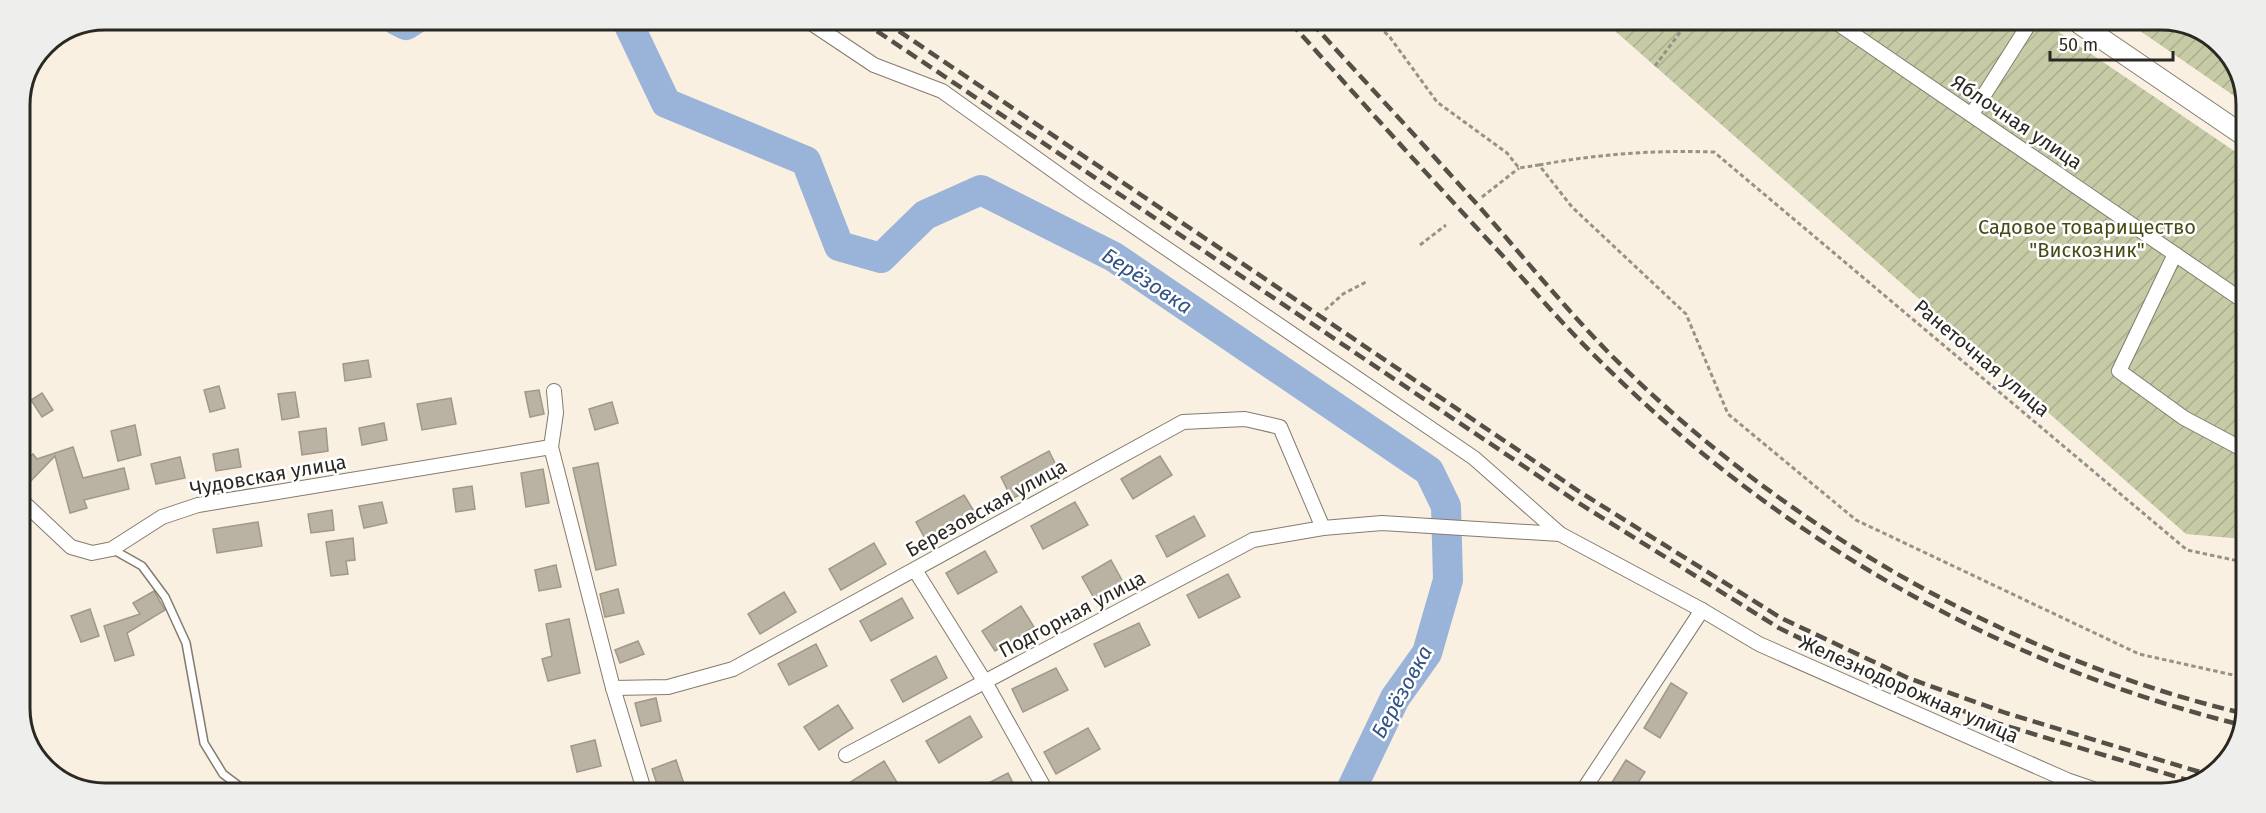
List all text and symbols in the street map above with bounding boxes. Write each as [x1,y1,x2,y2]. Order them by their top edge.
scale bar [2050,24,2173,62]
text: 50 m [2059,34,2098,56]
street label: Яблочная улица [1947,69,2087,175]
park label: Садовое товарищество "Вискозник" [1978,215,2196,262]
water label: Берёзовка [1097,242,1197,320]
street label: Ранеточная улица [1909,294,2055,422]
street label: Чудовская улица [188,449,348,501]
street label: Березовская улица [901,454,1071,562]
street label: Подгорная улица [995,565,1149,663]
street label: Железнодорожная улица [1796,630,2022,748]
water label: Берёзовка [1366,641,1438,743]

